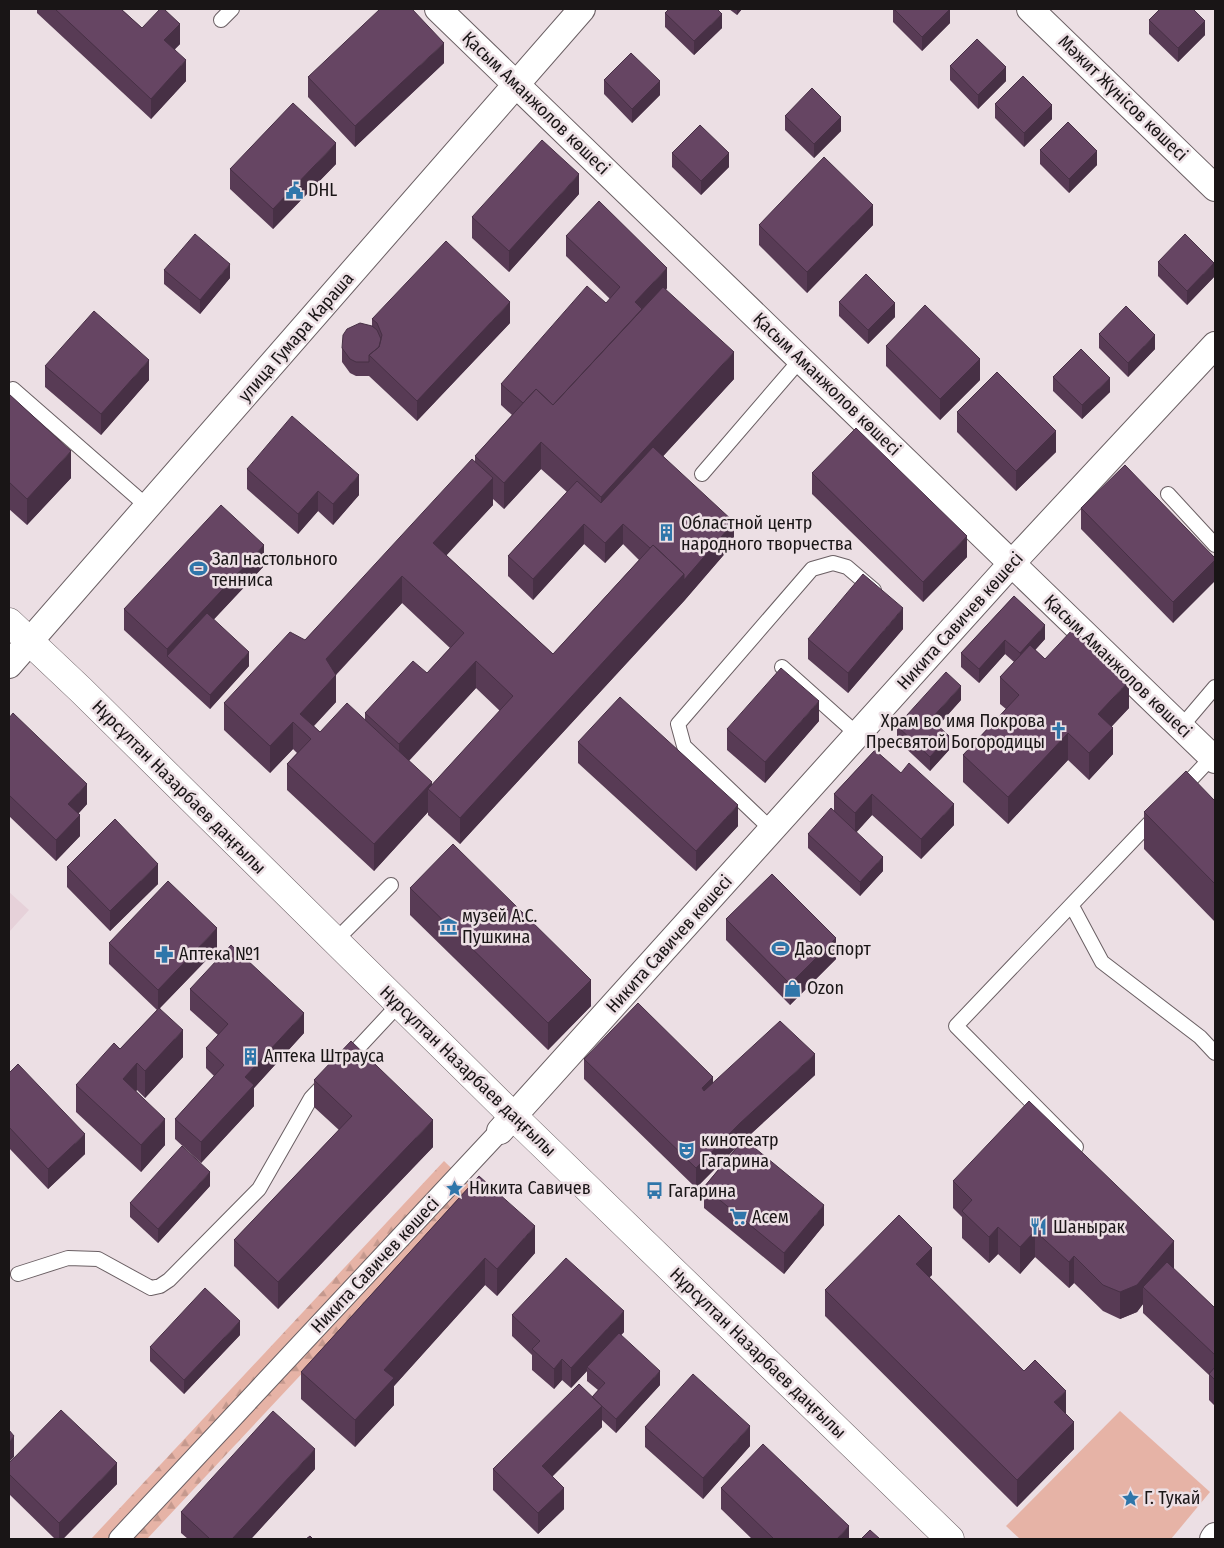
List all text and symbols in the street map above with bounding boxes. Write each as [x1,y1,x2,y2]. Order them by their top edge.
street label: Қасым Аманжолов көшесі [458,27,614,179]
street label: Мәжит Жүнісов көшесі [1054,30,1192,166]
place label: DHL [308,179,337,201]
public building icon: DHL [284,180,304,200]
street label: улица Гумара Караша [234,268,358,406]
street label: Қасым Аманжолов көшесі [749,308,905,460]
place label: Областной центр народного творчества [681,512,853,555]
building icon: Областной центр народного творчества [657,523,677,543]
place label: Зал настольного тенниса [212,548,338,591]
street label: Никита Савичев көшесі [892,548,1028,694]
sports icon: Зал настольного тенниса [188,559,208,579]
street label: Қасым Аманжолов көшесі [1040,590,1196,742]
street label: Нұрсұлтан Назарбаев даңғылы [88,696,270,878]
place label: Храм во имя Покрова Пресвятой Богородицы [866,710,1045,753]
church icon: Храм во имя Покрова Пресвятой Богородицы [1049,721,1069,741]
street label: Никита Савичев көшесі [601,871,737,1017]
place label: музей А.С. Пушкина [462,905,538,948]
museum icon: музей А.С. Пушкина [438,916,458,936]
place label: Дао спорт [794,938,871,960]
sports icon: Дао спорт [771,939,791,959]
place label: Аптека №1 [179,943,260,965]
pharmacy icon: Аптека №1 [155,944,175,964]
place label: Ozon [807,977,844,999]
shop icon: Ozon [783,978,803,998]
street label: Нұрсұлтан Назарбаев даңғылы [375,981,561,1161]
place label: Аптека Штрауса [264,1045,385,1067]
building icon: Аптека Штрауса [240,1046,260,1066]
place label: кинотеатр Гагарина [701,1129,779,1172]
theatre icon: кинотеатр Гагарина [677,1140,697,1160]
place label: Никита Савичев [469,1177,591,1199]
place icon: Никита Савичев [445,1178,465,1198]
place label: Гагарина [668,1180,736,1202]
bus stop icon: Гагарина [644,1181,664,1201]
street label: Никита Савичев көшесі [306,1193,444,1337]
place label: Асем [752,1206,789,1228]
supermarket icon: Асем [728,1207,748,1227]
place label: Шанырак [1053,1216,1125,1238]
restaurant icon: Шанырак [1029,1217,1049,1237]
street label: Нұрсұлтан Назарбаев даңғылы [665,1263,851,1443]
place label: Г. Тукай [1144,1487,1200,1509]
place icon: Г. Тукай [1120,1488,1140,1508]

